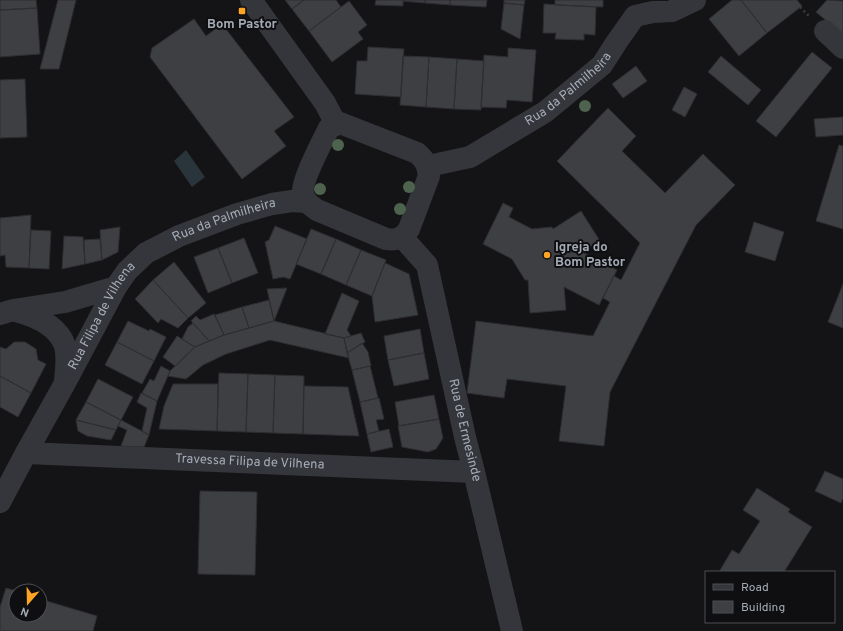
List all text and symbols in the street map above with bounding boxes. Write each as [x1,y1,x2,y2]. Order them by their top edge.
marker: Bom Pastor [237,6,247,16]
place label: Bom Pastor [207,17,278,33]
street label: Rua da Palmilheira [522,50,616,130]
street label: Rua da Palmilheira [170,196,277,246]
place label: Igreja do Bom Pastor [555,240,626,271]
marker: Igreja do Bom Pastor [542,250,552,260]
street label: Rua Filipa de Vilhena [65,259,139,373]
street label: Rua de Ermesinde [444,377,484,483]
street label: Travessa Filipa de Vilhena [175,451,325,474]
legend [705,571,835,623]
text: Road [741,580,769,596]
north arrow [8,583,48,623]
text: Building [741,600,785,616]
text: N [19,604,31,619]

